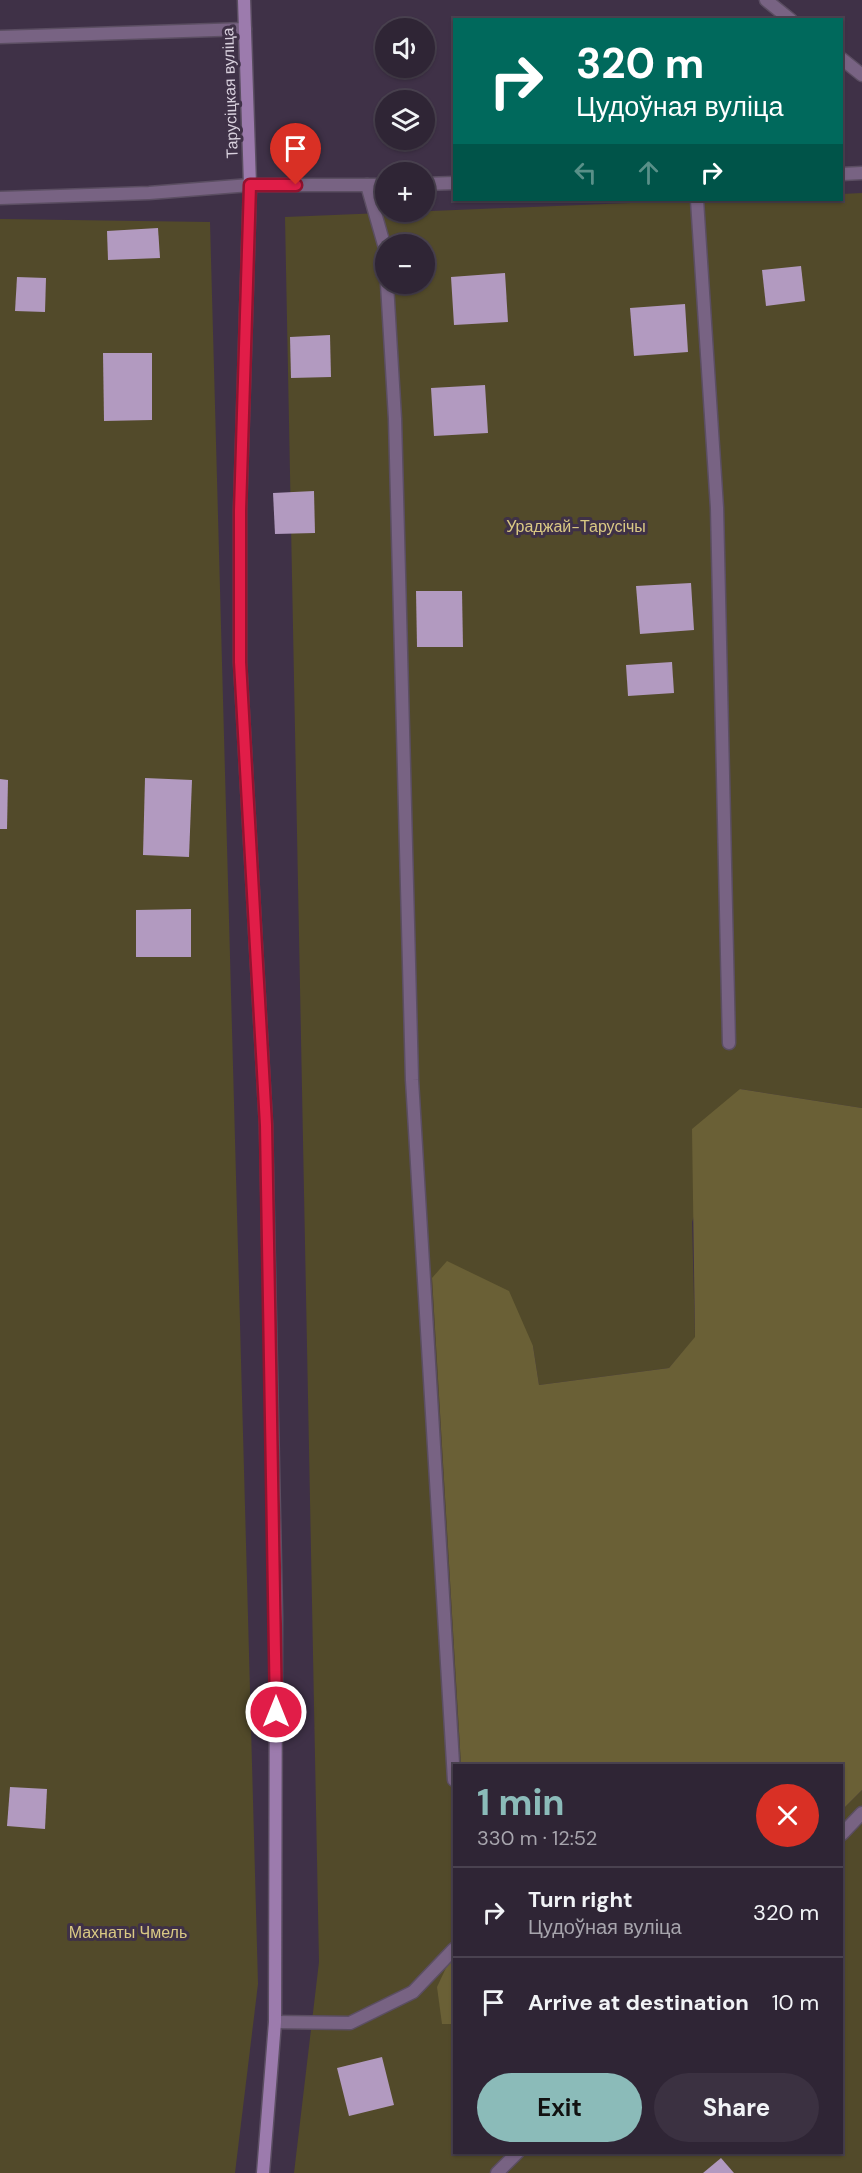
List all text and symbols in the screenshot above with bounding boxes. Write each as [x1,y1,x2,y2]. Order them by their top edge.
map controls [375,18,435,294]
button: sound [375,18,435,78]
street label: Тарусіцкая вуліца [217,27,243,159]
text: 320 m [576,36,704,91]
icon: right [477,42,555,120]
text: Цудоўная вуліца [576,89,783,124]
button: layers [375,90,435,150]
pin [270,123,321,185]
icon: arrive [279,132,312,165]
icon: left [569,156,602,189]
icon: ahead [632,156,665,189]
icon: right [695,156,728,189]
button: + [375,162,435,222]
button: − [375,234,435,294]
park label: Ураджай-Тарусічы [506,516,646,537]
position arrow [244,1680,308,1744]
text: 1 min [477,1779,565,1826]
button: close [756,1784,819,1847]
text: 330 m · 12:52 [477,1825,597,1851]
text: Turn right [528,1885,633,1914]
icon: right [477,1896,510,1929]
text: 320 m [753,1898,819,1927]
text: Цудоўная вуліца [528,1914,682,1940]
park label: Махнаты Чмель [69,1922,187,1943]
icon: arrive [477,1986,510,2019]
text: Arrive at destination [528,1988,749,2017]
text: 10 m [772,1988,819,2017]
button: Exit [477,2073,642,2142]
button: Share [654,2073,819,2142]

